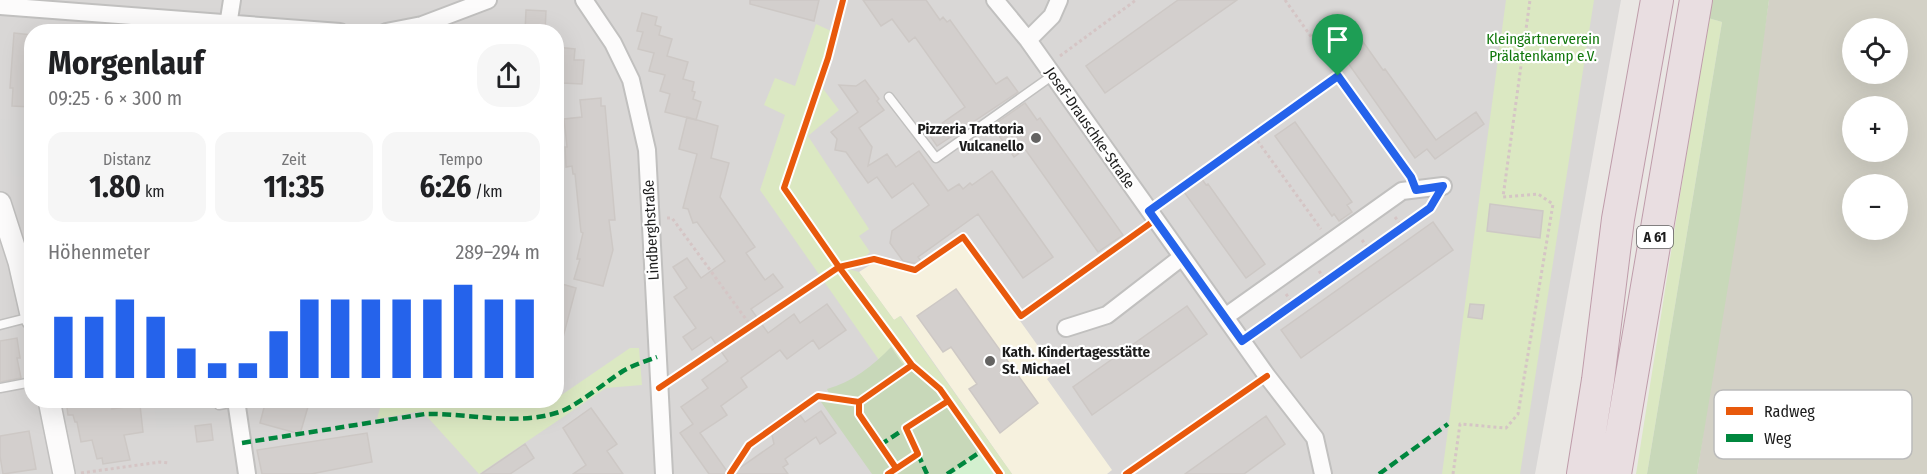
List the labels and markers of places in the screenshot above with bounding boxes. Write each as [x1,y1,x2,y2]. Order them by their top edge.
pin [1312,14,1363,76]
place label: Pizzeria Trattoria Vulcanello [917,120,1025,155]
marker: Pizzeria Trattoria Vulcanello [1029,131,1043,145]
place label: Kath. Kindertagesstätte St. Michael [1002,343,1151,378]
marker: Kath. Kindertagesstätte St. Michael [983,354,997,368]

